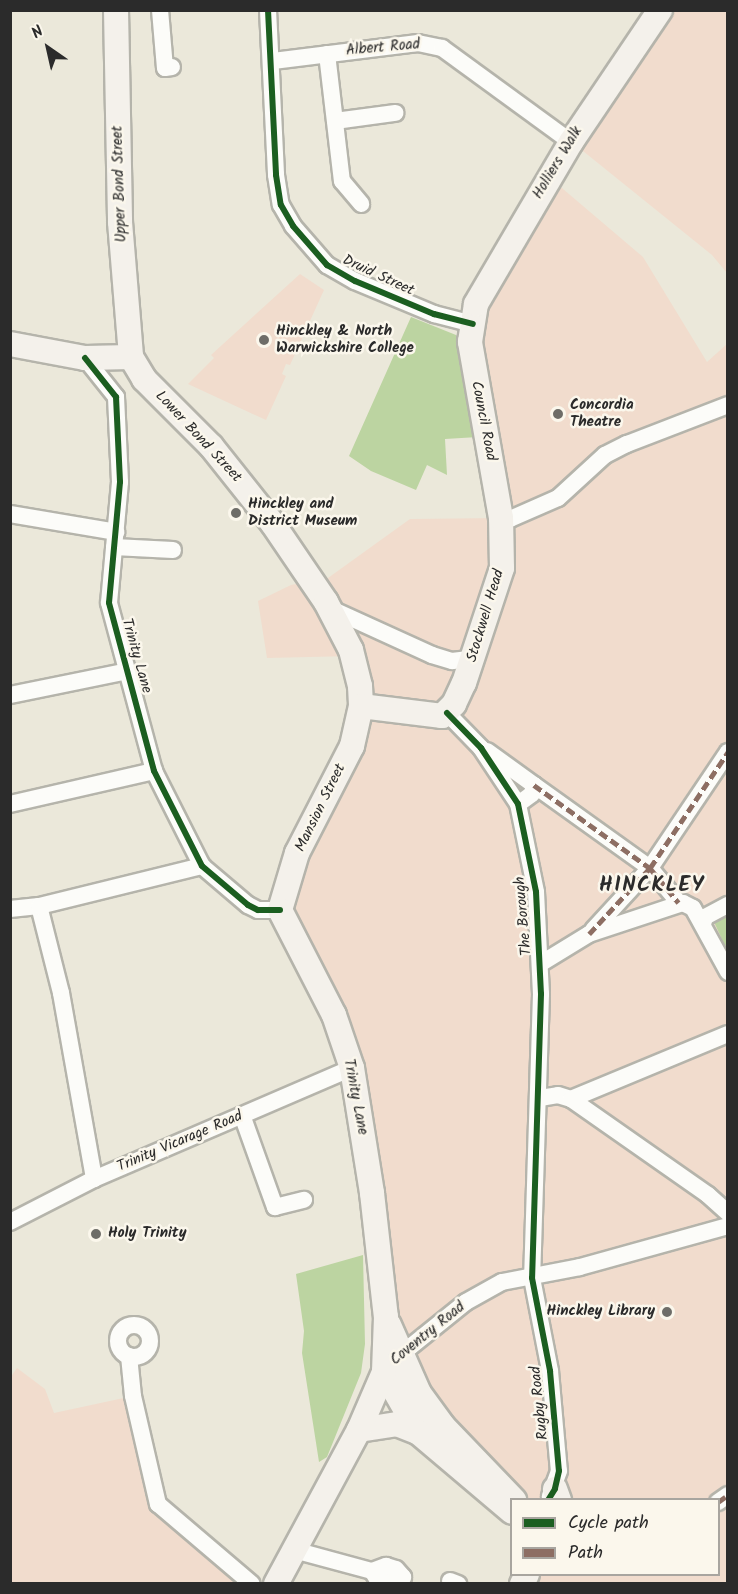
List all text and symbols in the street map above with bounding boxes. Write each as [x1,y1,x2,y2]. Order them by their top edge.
north arrow [18,18,78,78]
text: N [26,19,49,46]
street label: Albert Road [345,36,421,60]
street label: Holliers Walk [529,123,587,203]
street label: Upper Bond Street [109,125,131,243]
street label: Druid Street [339,252,417,300]
place label: Hinckley & North Warwickshire College [276,322,414,357]
marker: Hinckley & North Warwickshire College [257,333,271,347]
street label: Council Road [466,380,500,462]
street label: Lower Bond Street [151,387,245,487]
place label: Concordia Theatre [570,396,634,431]
marker: Concordia Theatre [551,407,565,421]
place label: Hinckley and District Museum [248,495,357,530]
marker: Hinckley and District Museum [229,506,243,520]
street label: Stockwell Head [463,568,509,664]
street label: Trinity Lane [117,617,155,695]
street label: Mansion Street [292,761,350,855]
district label: HINCKLEY [599,873,705,899]
street label: The Borough [512,876,536,956]
street label: Trinity Lane [339,1058,371,1136]
street label: Trinity Vicarage Road [115,1107,245,1177]
place label: Holy Trinity [108,1225,186,1243]
marker: Holy Trinity [89,1227,103,1241]
street label: Coventry Road [387,1298,469,1370]
place label: Hinckley Library [547,1303,655,1321]
marker: Hinckley Library [660,1305,674,1319]
street label: Rugby Road [527,1365,553,1441]
legend [510,1498,720,1576]
text: Cycle path [568,1509,649,1538]
text: Path [568,1539,603,1568]

